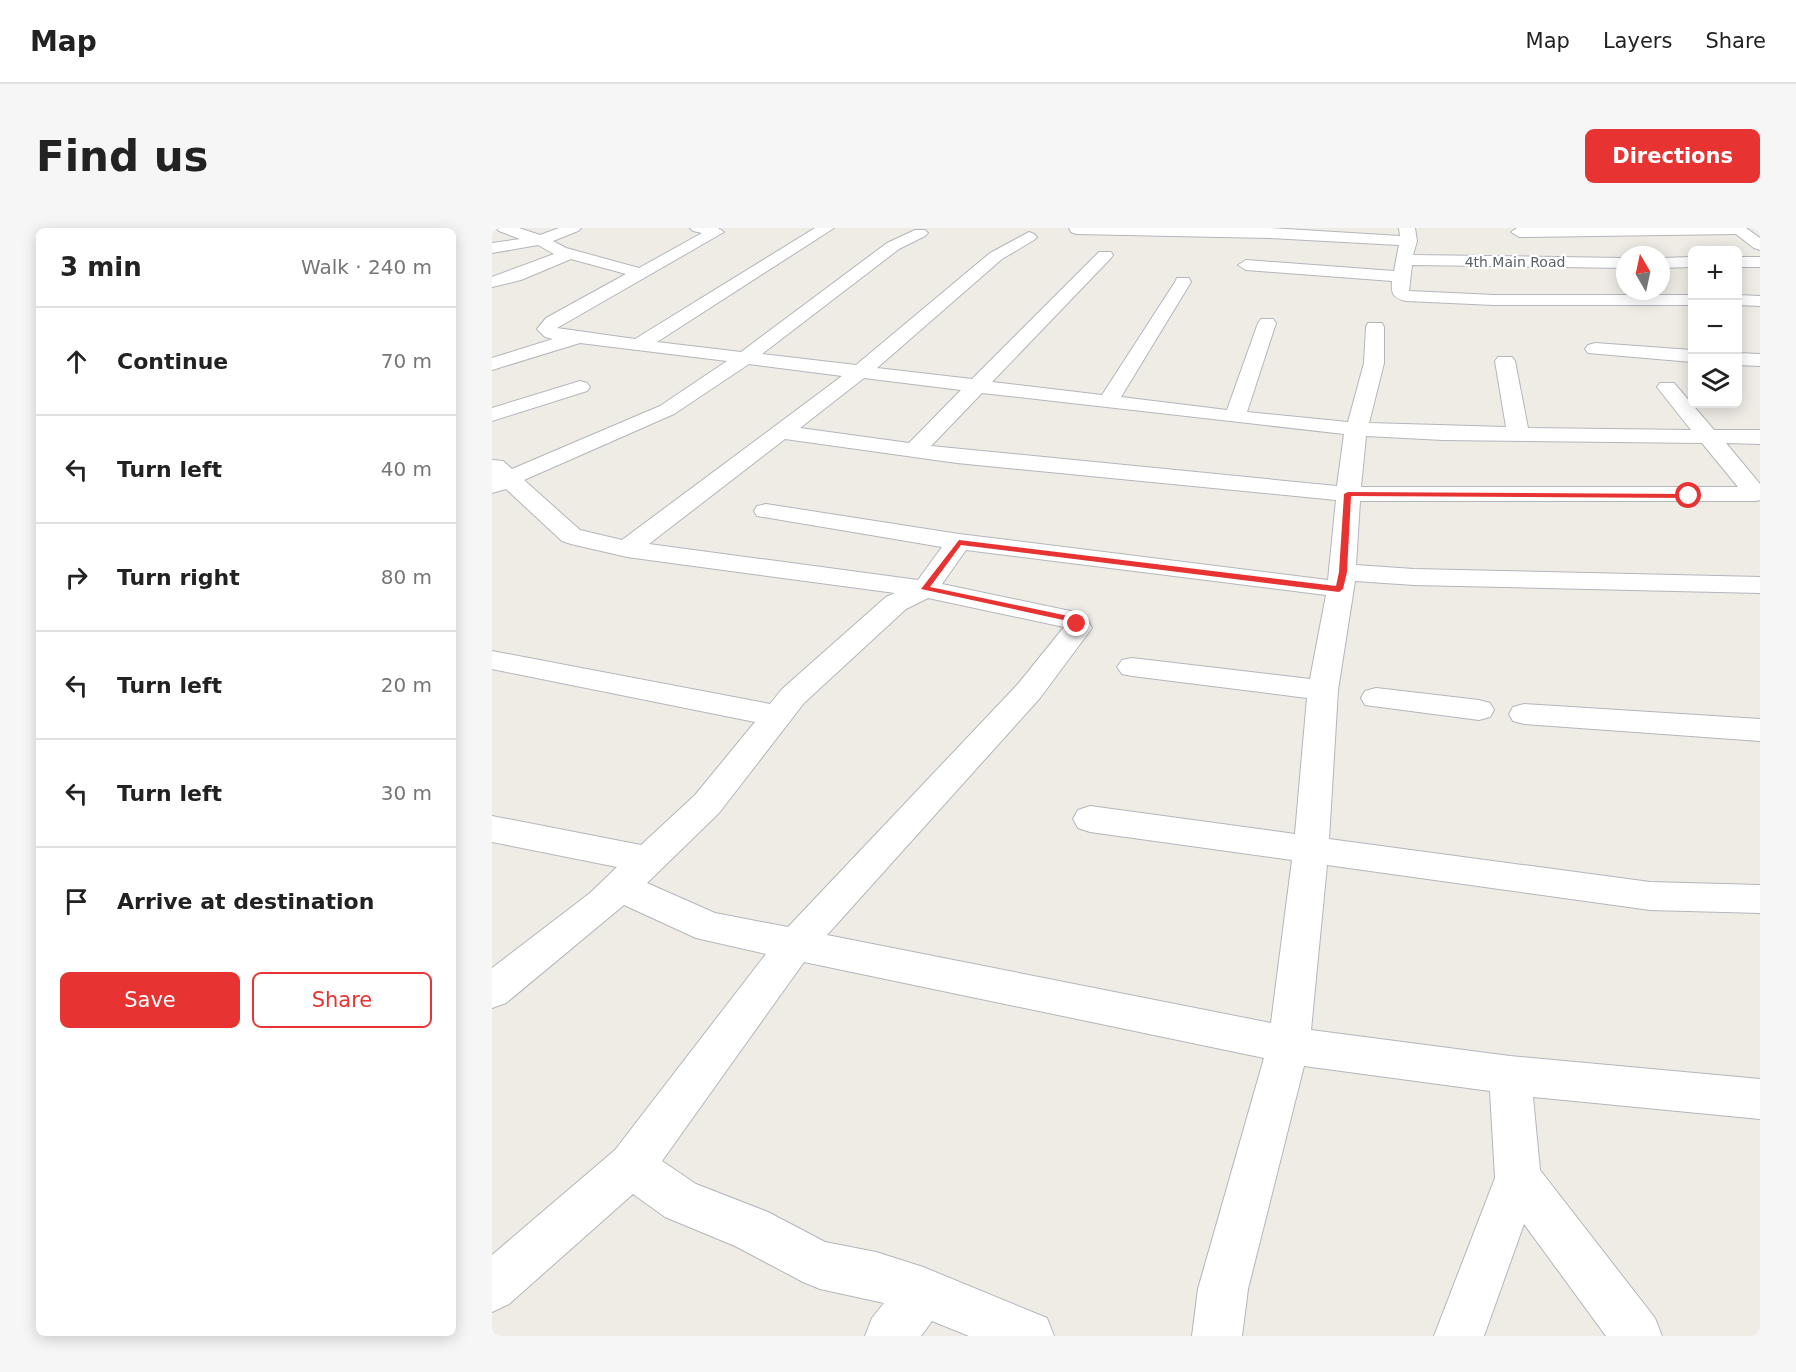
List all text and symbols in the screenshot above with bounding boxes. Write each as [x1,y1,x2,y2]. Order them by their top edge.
text: Map [30,25,97,58]
text: Map [1526,29,1570,53]
text: Layers [1603,29,1672,53]
text: Share [1705,29,1766,53]
button: Directions [1585,129,1760,183]
text: Find us [36,132,209,181]
north arrow [1616,246,1670,300]
map controls [1688,246,1742,408]
button: + [1688,246,1742,300]
text: 3 min [60,252,142,282]
street label: 4th Main Road [1465,254,1565,270]
text: Walk · 240 m [301,255,432,279]
button: − [1688,300,1742,354]
icon: ahead [60,345,93,378]
text: Continue [117,349,228,374]
text: 70 m [381,349,432,373]
button: layers [1688,354,1742,408]
icon: left [60,453,93,486]
text: Turn left [117,457,222,482]
text: 40 m [381,457,432,481]
route start [1675,482,1701,508]
icon: right [60,561,93,594]
text: Turn right [117,565,240,590]
text: 80 m [381,565,432,589]
route end [1063,610,1089,636]
icon: left [60,669,93,702]
text: Turn left [117,673,222,698]
text: 20 m [381,673,432,697]
icon: left [60,777,93,810]
text: Turn left [117,781,222,806]
text: 30 m [381,781,432,805]
icon: arrive [60,885,93,918]
text: Arrive at destination [117,889,374,914]
button: Save [60,972,240,1028]
button: Share [252,972,432,1028]

